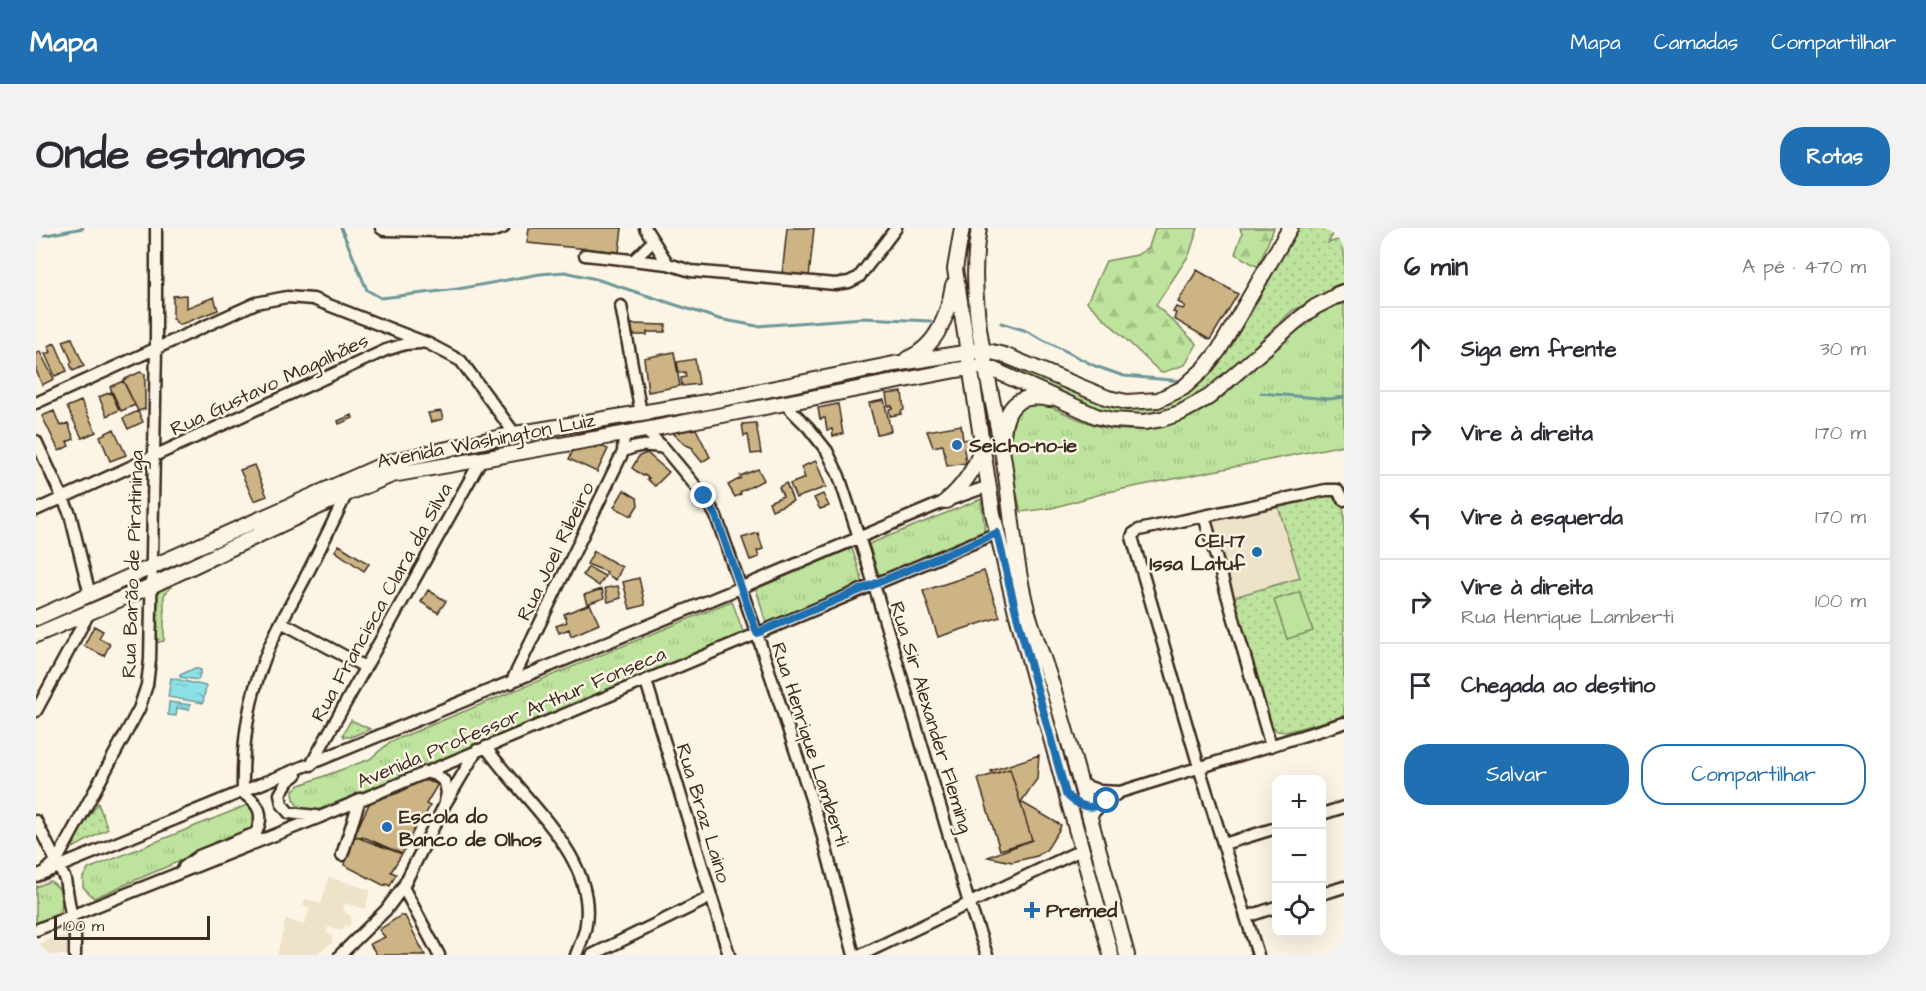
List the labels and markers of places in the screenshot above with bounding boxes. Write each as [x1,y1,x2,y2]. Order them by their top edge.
place label: Seicho-no-ie [968,432,1077,460]
marker: Seicho-no-ie [950,438,964,452]
place label: CEI-17 Issa Latuf [1150,527,1246,578]
marker: CEI-17 Issa Latuf [1250,545,1264,559]
place label: Escola do Banco de Olhos [399,803,542,854]
marker: Escola do Banco de Olhos [380,820,394,834]
place label: Premed [1046,897,1118,925]
marker: Premed [1023,901,1041,919]

